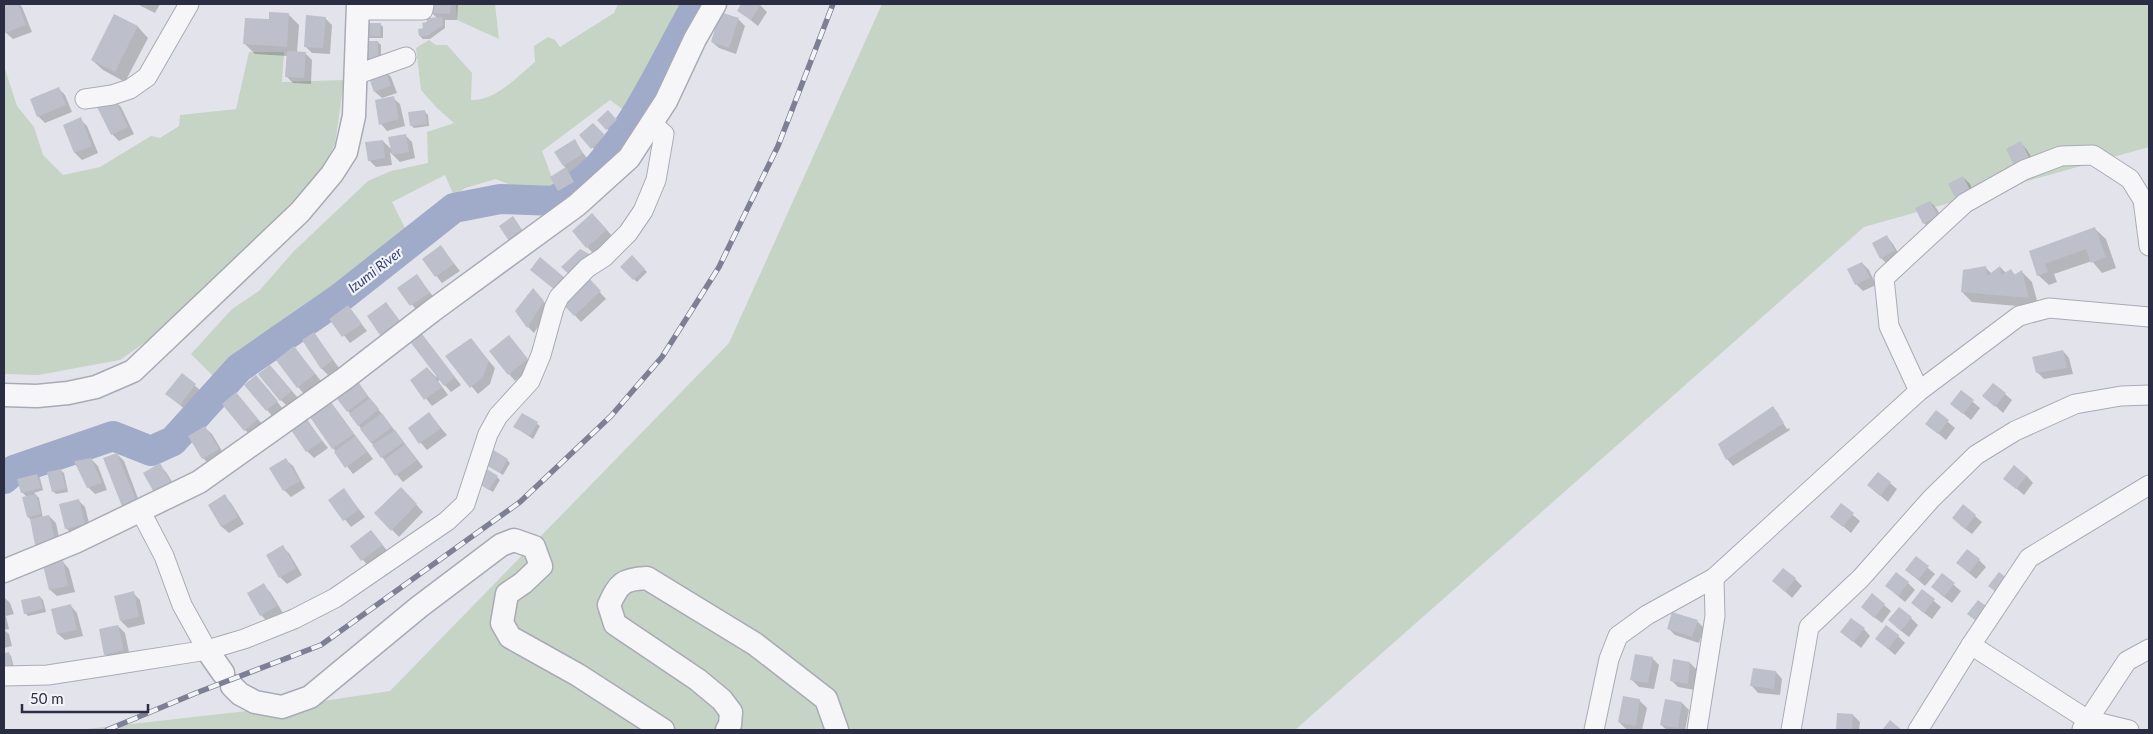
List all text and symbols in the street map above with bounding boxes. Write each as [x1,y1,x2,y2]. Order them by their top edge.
water label: Izumi River [344,243,405,296]
scale bar [22,682,149,714]
text: 50 m [30,689,64,707]

